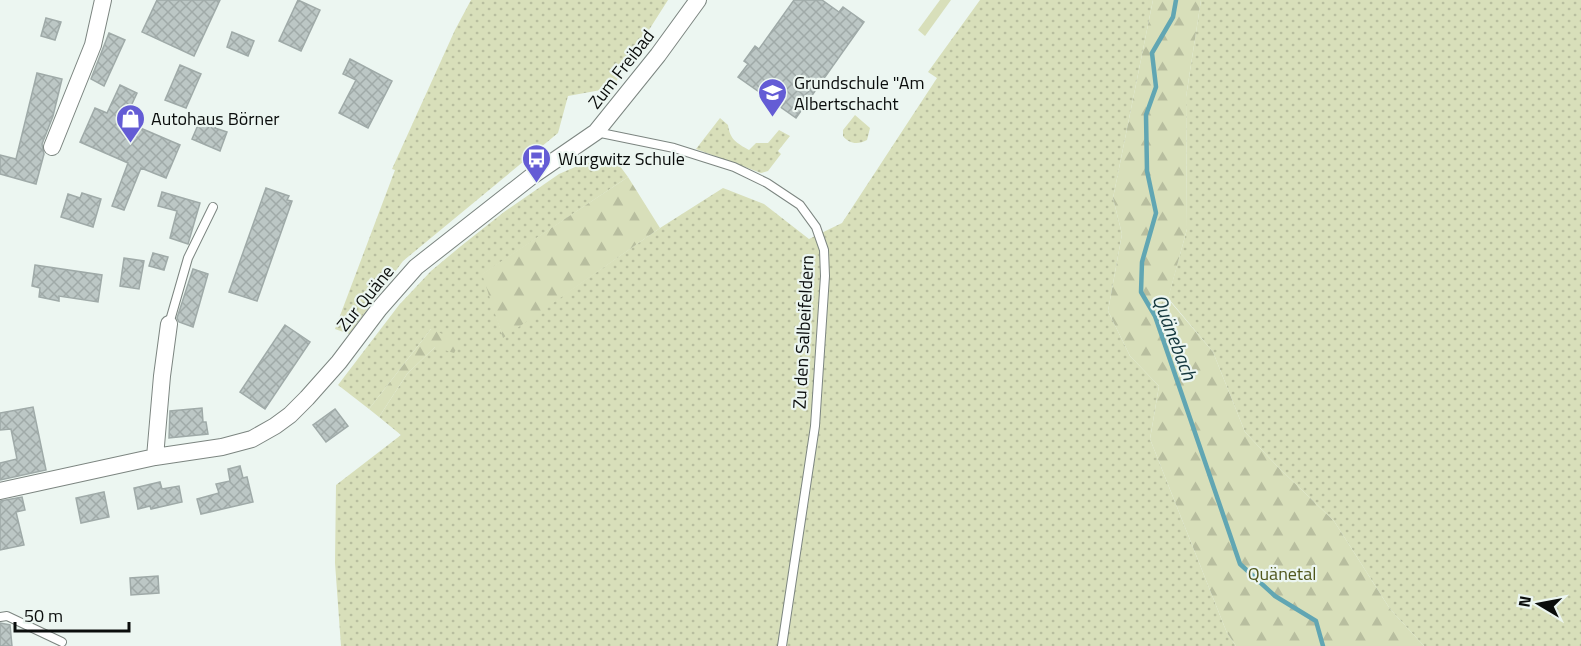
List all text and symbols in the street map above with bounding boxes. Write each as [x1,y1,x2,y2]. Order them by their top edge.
street label: Zum Freibad [581,24,661,114]
place label: Grundschule "Am Albertschacht [794,69,924,117]
school or university icon: Grundschule "Am Albertschacht [757,76,789,118]
shop icon: Autohaus Börner [114,102,146,144]
place label: Autohaus Börner [151,105,279,132]
bus stop icon: Wurgwitz Schule [521,142,553,184]
place label: Wurgwitz Schule [558,145,685,172]
street label: Zu den Salbeifeldern [785,254,821,410]
street label: Zur Quäne [330,259,400,337]
water label: Quänebach [1144,290,1206,385]
park label: Quänetal [1248,560,1316,587]
north arrow [1509,574,1569,634]
text: N [1511,594,1537,609]
scale bar [15,595,129,633]
text: 50 m [24,602,63,629]

